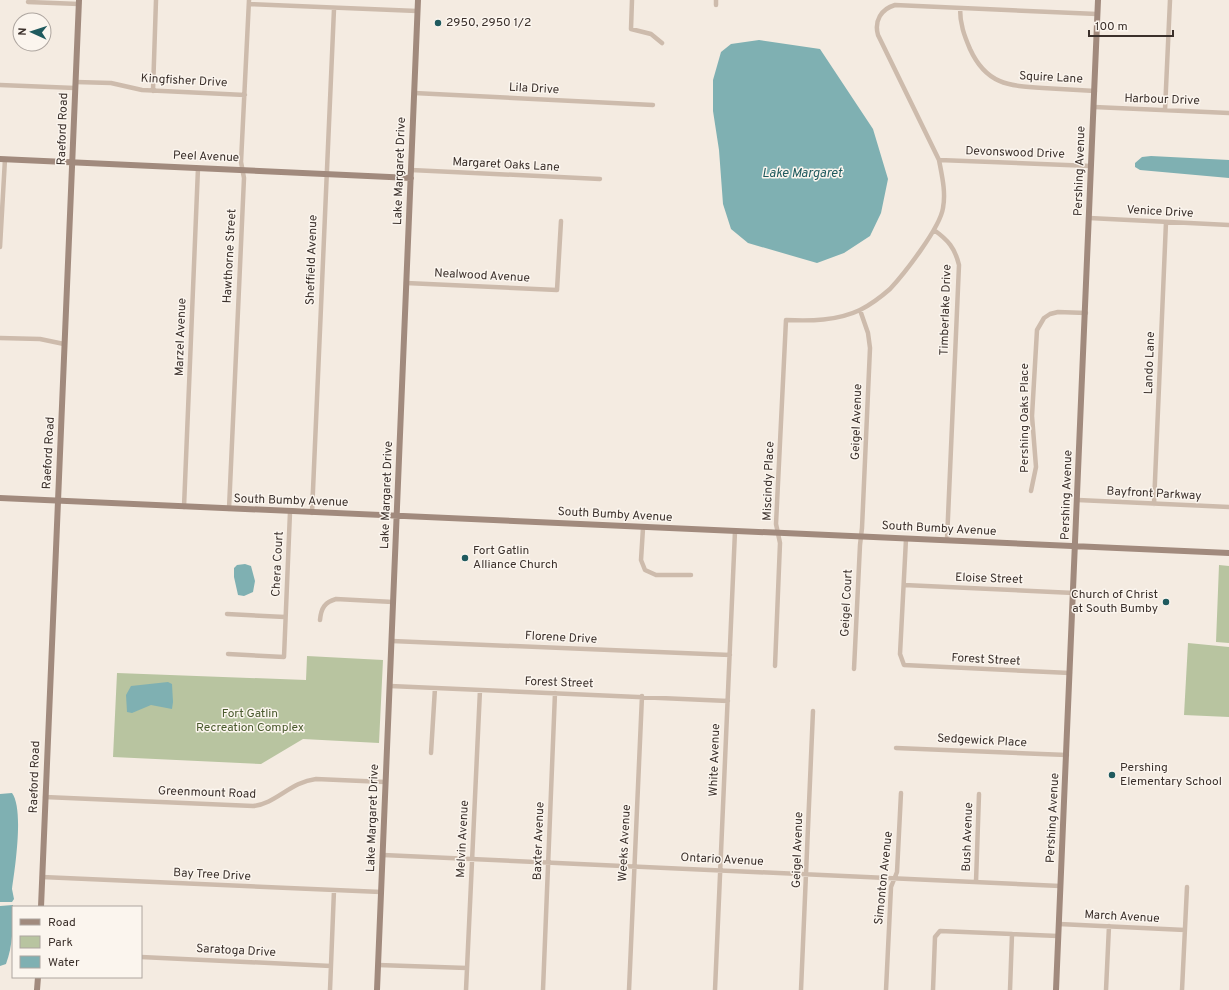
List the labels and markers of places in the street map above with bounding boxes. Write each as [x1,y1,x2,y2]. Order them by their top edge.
place label: 2950, 2950 1/2 [446,15,531,31]
marker: 2950, 2950 1/2 [433,18,443,28]
place label: Fort Gatlin Alliance Church [473,543,558,573]
marker: Fort Gatlin Alliance Church [460,553,470,563]
place label: Church of Christ at South Bumby [1071,587,1158,617]
marker: Church of Christ at South Bumby [1161,597,1171,607]
place label: Pershing Elementary School [1120,760,1222,790]
marker: Pershing Elementary School [1107,770,1117,780]

